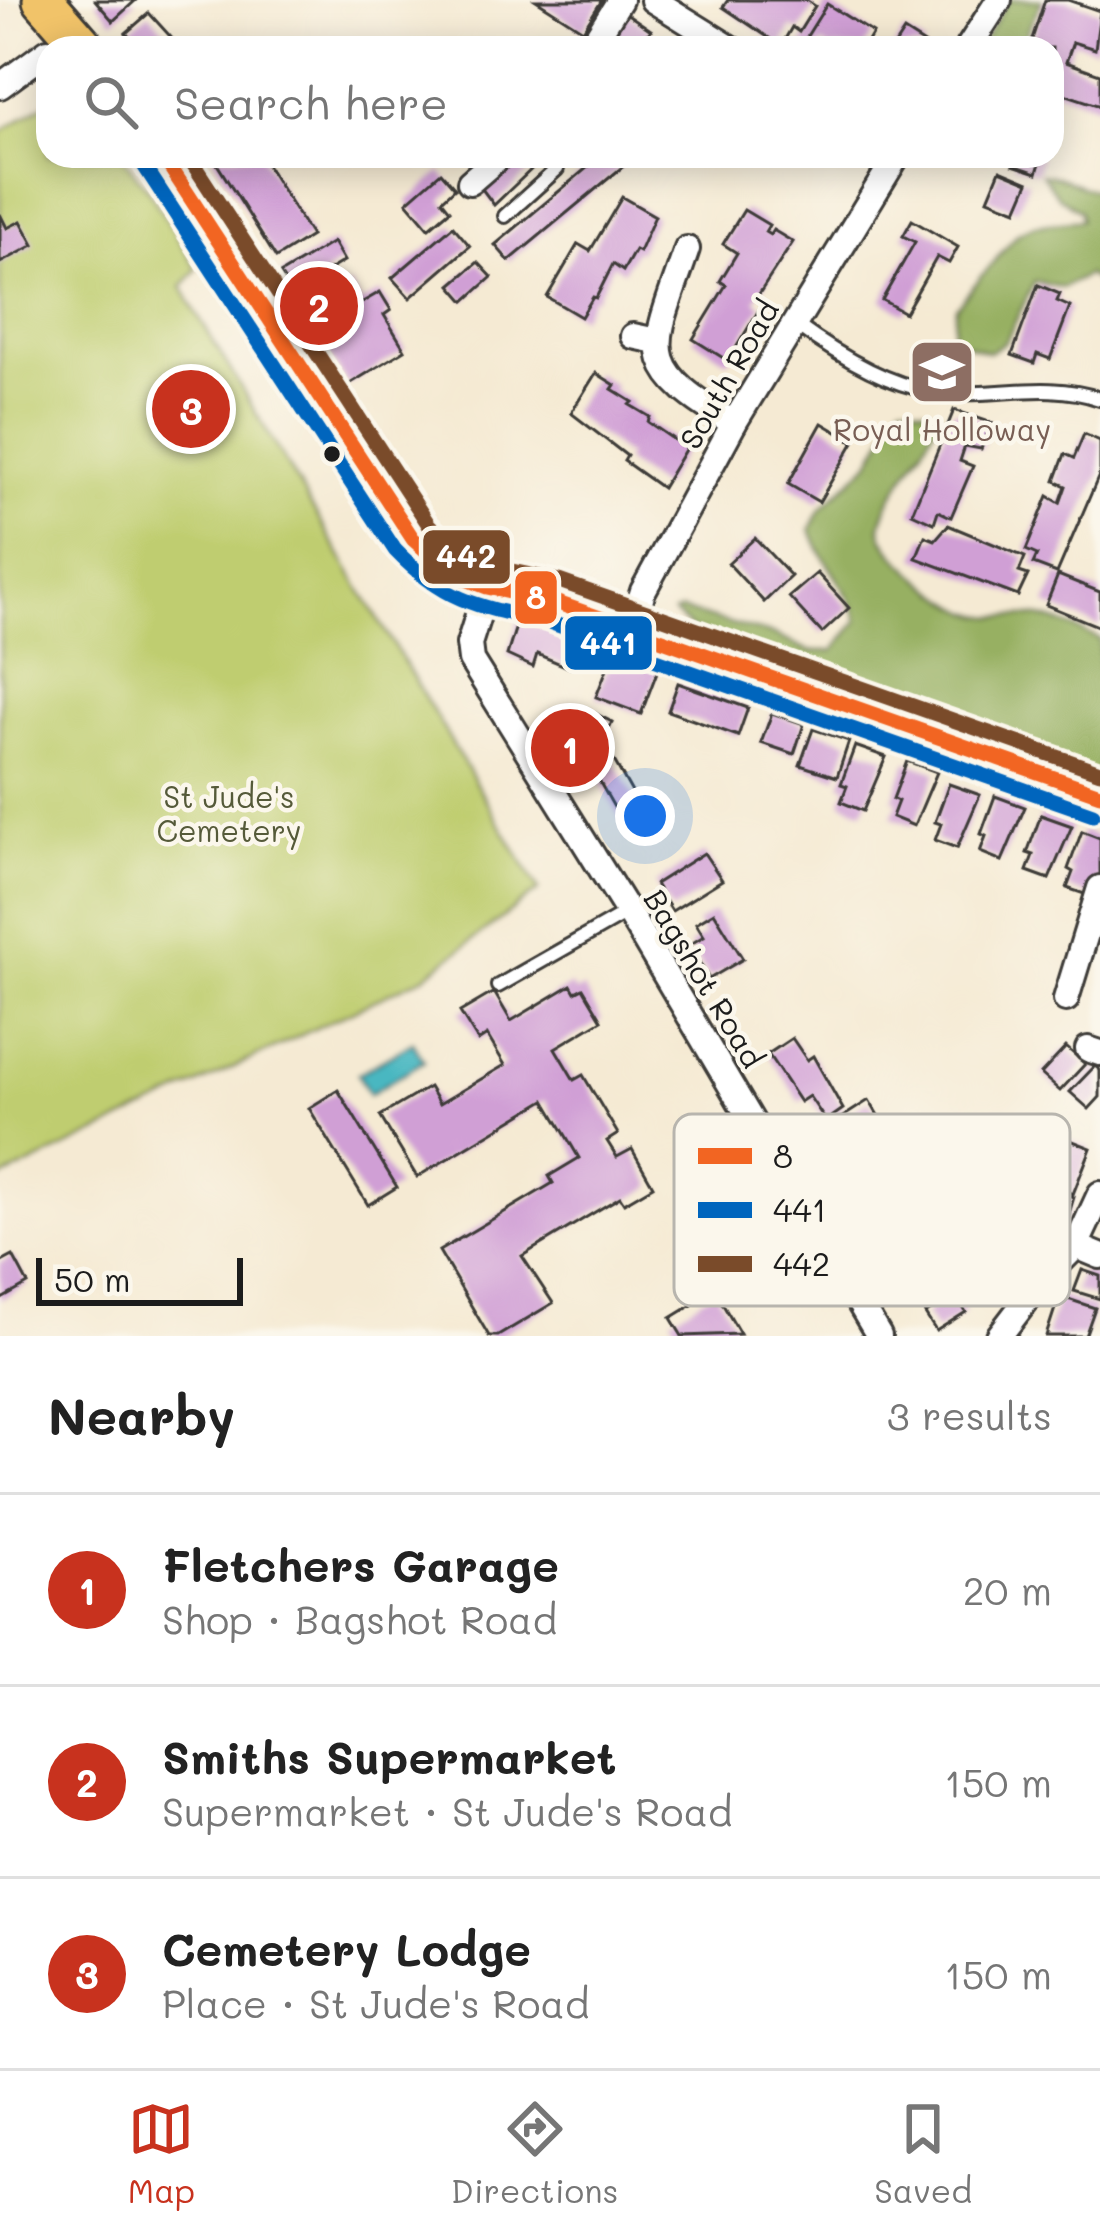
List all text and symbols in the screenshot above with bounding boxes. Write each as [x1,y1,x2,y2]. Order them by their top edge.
search box [36,36,1064,168]
icon: search [78,69,144,135]
text: Search here [174,73,448,131]
pin: 2 [280,261,358,351]
street label: South Road [670,292,787,456]
school or university icon: Royal Holloway [907,337,977,407]
pin: 3 [152,364,230,454]
place label: Royal Holloway [833,409,1051,449]
unlabelled marker [321,443,343,465]
line badge: 442 [421,528,512,586]
text: 442 [436,533,496,576]
line badge: 8 [513,569,559,626]
text: 8 [526,574,546,617]
line badge: 441 [563,614,654,672]
text: 441 [580,620,636,663]
pin: 1 [531,703,609,793]
park label: St Jude's Cemetery [157,776,301,850]
your location [615,786,675,846]
street label: Bagshot Road [636,881,774,1075]
legend [674,1114,1070,1306]
text: 8 [773,1133,793,1176]
text: 441 [773,1187,827,1230]
text: 442 [773,1241,830,1284]
scale bar [36,1252,243,1305]
text: 50 m [54,1257,130,1300]
text: Nearby [48,1381,235,1448]
text: 3 results [887,1389,1052,1440]
text: Fletchers Garage [162,1535,559,1593]
text: 1 [78,1564,96,1615]
text: 20 m [963,1564,1052,1615]
text: Shop · Bagshot Road [162,1593,557,1644]
text: Smiths Supermarket [162,1727,617,1785]
text: 2 [76,1756,98,1807]
text: 150 m [944,1756,1052,1807]
text: Supermarket · St Jude's Road [162,1785,732,1836]
text: Cemetery Lodge [162,1919,531,1977]
text: 3 [75,1948,99,1999]
text: 150 m [944,1948,1052,1999]
text: Place · St Jude's Road [162,1977,589,2028]
tab: Map [128,2096,195,2211]
tab: Directions [451,2096,618,2211]
tab: Saved [874,2096,972,2211]

